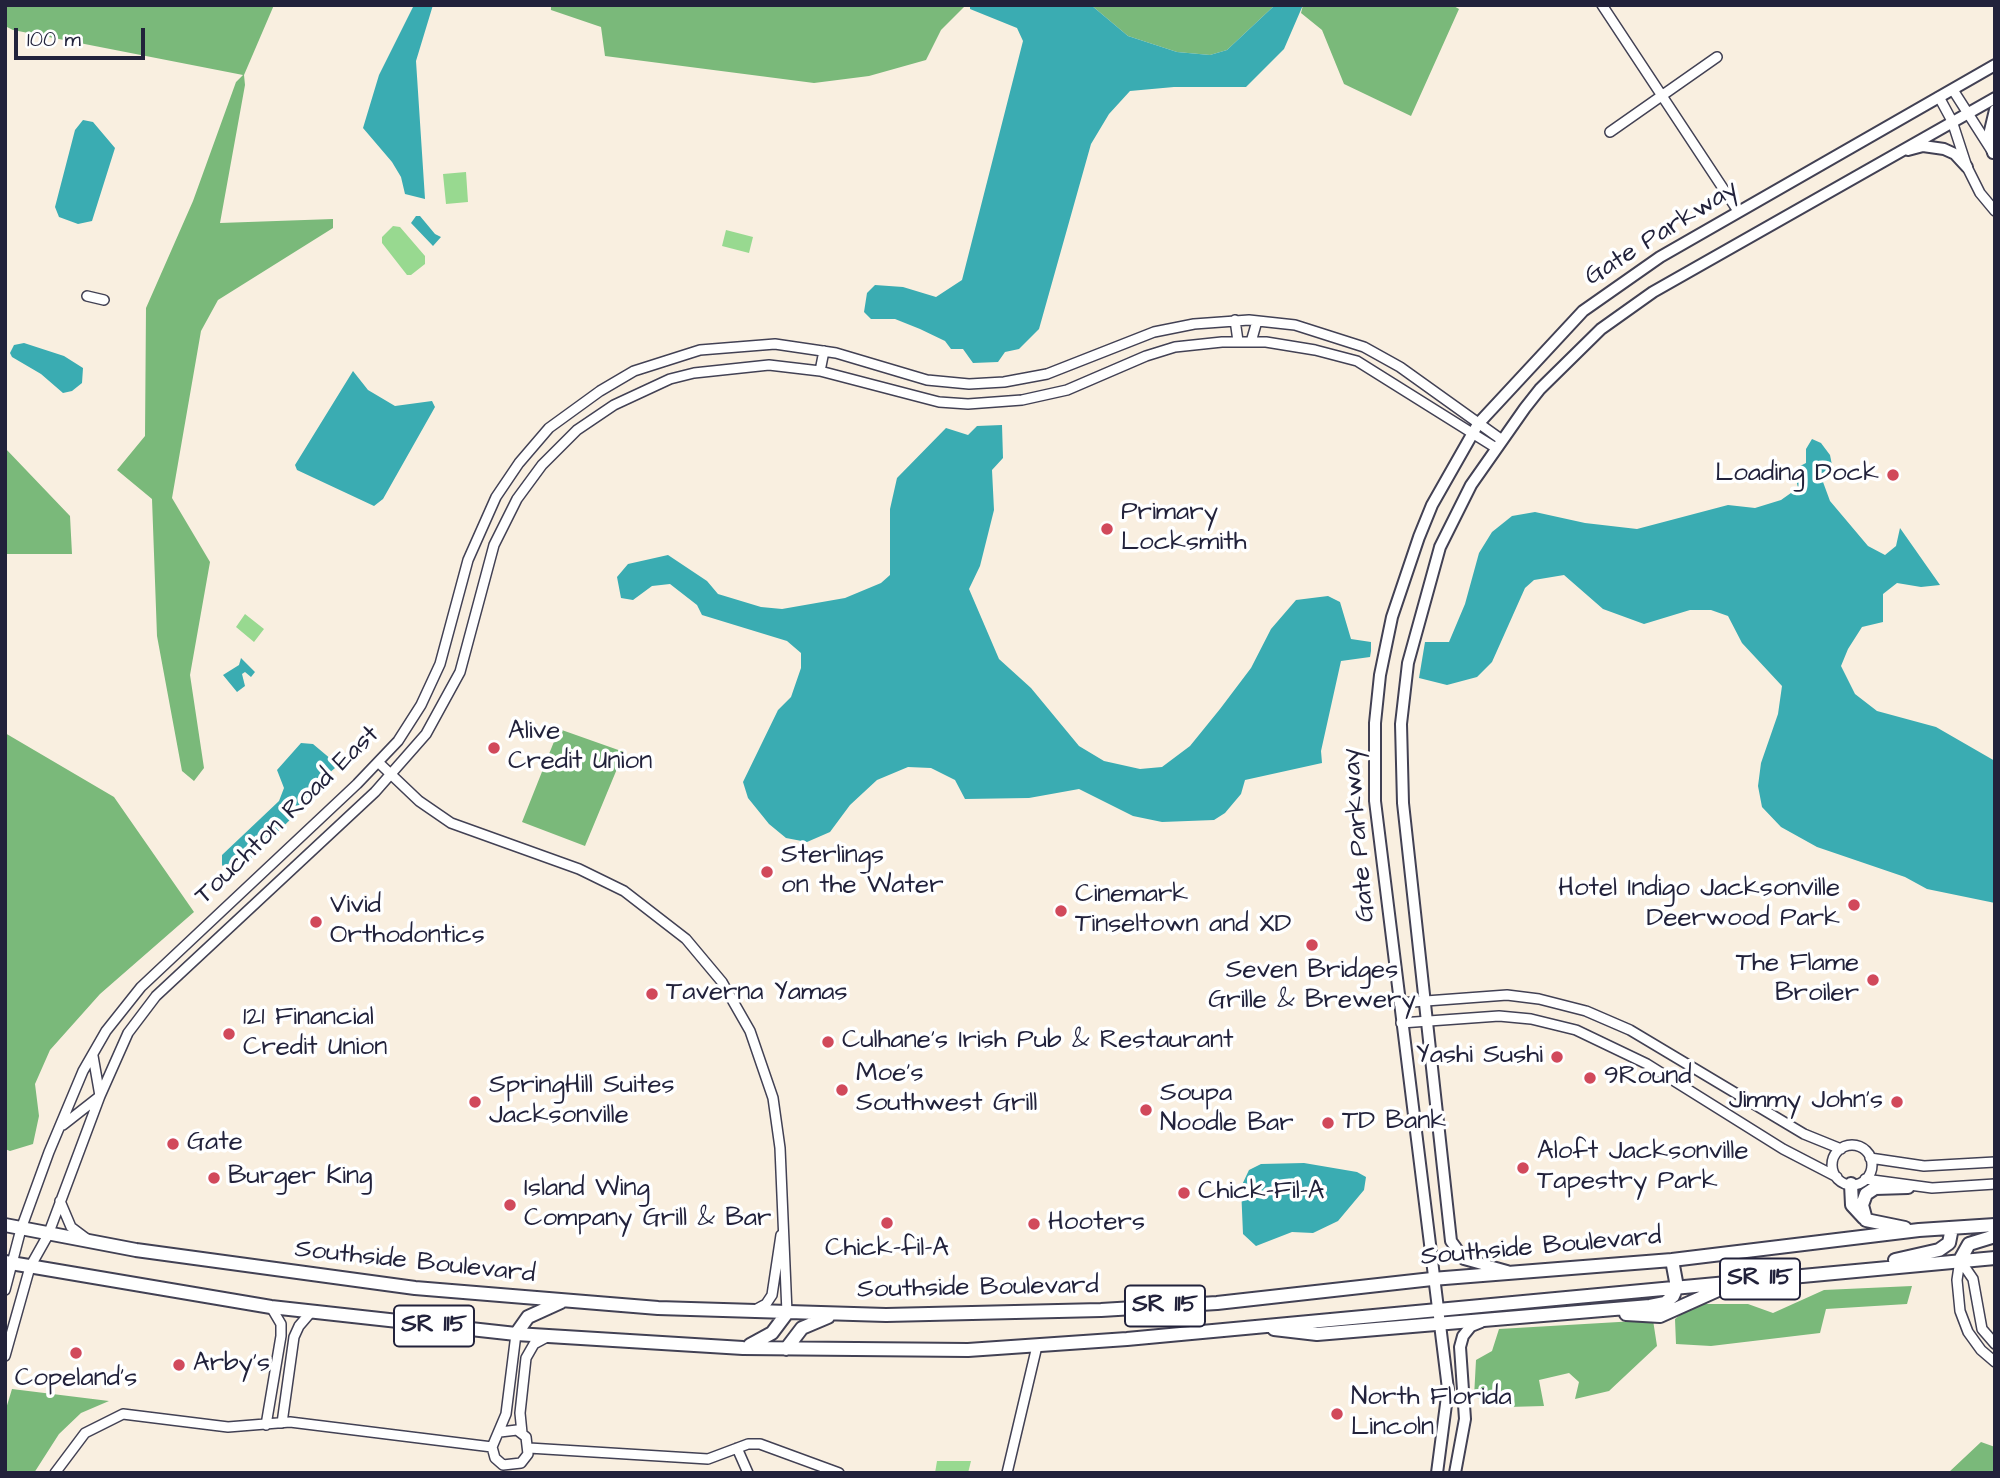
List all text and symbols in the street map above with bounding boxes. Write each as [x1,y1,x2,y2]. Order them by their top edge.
scale bar [18,14,149,58]
text: 100 m [27,25,81,54]
street label: Gate Parkway [1580,174,1744,294]
place label: Loading Dock [1715,459,1879,491]
marker: Loading Dock [1885,467,1901,483]
place label: Primary Locksmith [1121,498,1247,560]
marker: Primary Locksmith [1099,521,1115,537]
place label: Alive Credit Union [508,717,652,778]
street label: Touchton Road East [189,720,387,912]
marker: Alive Credit Union [486,740,502,756]
street label: Gate Parkway [1337,747,1383,923]
place label: Sterlings on the Water [781,841,944,903]
marker: Sterlings on the Water [759,864,775,880]
place label: Hotel Indigo Jacksonville Deerwood Park [1558,874,1840,936]
place label: Cinemark Tinseltown and XD [1075,880,1291,942]
place label: Vivid Orthodontics [330,891,485,953]
marker: Hotel Indigo Jacksonville Deerwood Park [1846,897,1862,913]
marker: Cinemark Tinseltown and XD [1053,903,1069,919]
marker: Vivid Orthodontics [308,914,324,930]
marker: Seven Bridges Grille & Brewery [1304,937,1320,953]
place label: The Flame Broiler [1736,949,1859,1010]
place label: Seven Bridges Grille & Brewery [1208,956,1416,1018]
marker: The Flame Broiler [1865,972,1881,988]
place label: Taverna Yamas [666,978,848,1010]
marker: Taverna Yamas [644,986,660,1002]
place label: 121 Financial Credit Union [243,1003,387,1064]
marker: 121 Financial Credit Union [221,1026,237,1042]
place label: Culhane's Irish Pub & Restaurant [842,1026,1233,1058]
marker: Culhane's Irish Pub & Restaurant [820,1034,836,1050]
place label: Yashi Sushi [1416,1041,1543,1073]
marker: Yashi Sushi [1549,1049,1565,1065]
place label: Moe's Southwest Grill [856,1059,1037,1120]
place label: 9Round [1604,1062,1691,1094]
marker: 9Round [1582,1070,1598,1086]
place label: SpringHill Suites Jacksonville [489,1071,675,1132]
place label: Soupa Noodle Bar [1160,1079,1294,1140]
marker: Moe's Southwest Grill [834,1082,850,1098]
place label: Jimmy John's [1729,1086,1883,1118]
marker: SpringHill Suites Jacksonville [467,1094,483,1110]
marker: Jimmy John's [1889,1094,1905,1110]
marker: Soupa Noodle Bar [1138,1102,1154,1118]
place label: TD Bank [1342,1107,1446,1139]
marker: TD Bank [1320,1115,1336,1131]
place label: Gate [187,1128,243,1160]
marker: Gate [165,1136,181,1152]
place label: Aloft Jacksonville Tapestry Park [1537,1137,1748,1198]
marker: Aloft Jacksonville Tapestry Park [1515,1160,1531,1176]
place label: Burger King [228,1162,372,1194]
marker: Burger King [206,1170,222,1186]
place label: Island Wing Company Grill & Bar [524,1174,771,1236]
place label: Chick-Fil-A [1198,1177,1324,1209]
marker: Chick-Fil-A [1176,1185,1192,1201]
marker: Island Wing Company Grill & Bar [502,1197,518,1213]
place label: Hooters [1048,1208,1145,1240]
marker: Chick-fil-A [879,1215,895,1231]
marker: Hooters [1026,1216,1042,1232]
street label: Southside Boulevard [1419,1222,1663,1274]
place label: Chick-fil-A [825,1234,949,1266]
street label: Southside Boulevard [293,1235,537,1291]
road number: SR 115 [1720,1259,1800,1300]
street label: Southside Boulevard [857,1271,1099,1307]
road number: SR 115 [1125,1286,1205,1326]
road number: SR 115 [394,1306,474,1346]
marker: Copeland's [68,1345,84,1361]
place label: Arby's [193,1349,270,1381]
marker: Arby's [171,1357,187,1373]
place label: Copeland's [15,1364,137,1396]
place label: North Florida Lincoln [1351,1383,1512,1444]
marker: North Florida Lincoln [1329,1406,1345,1422]

